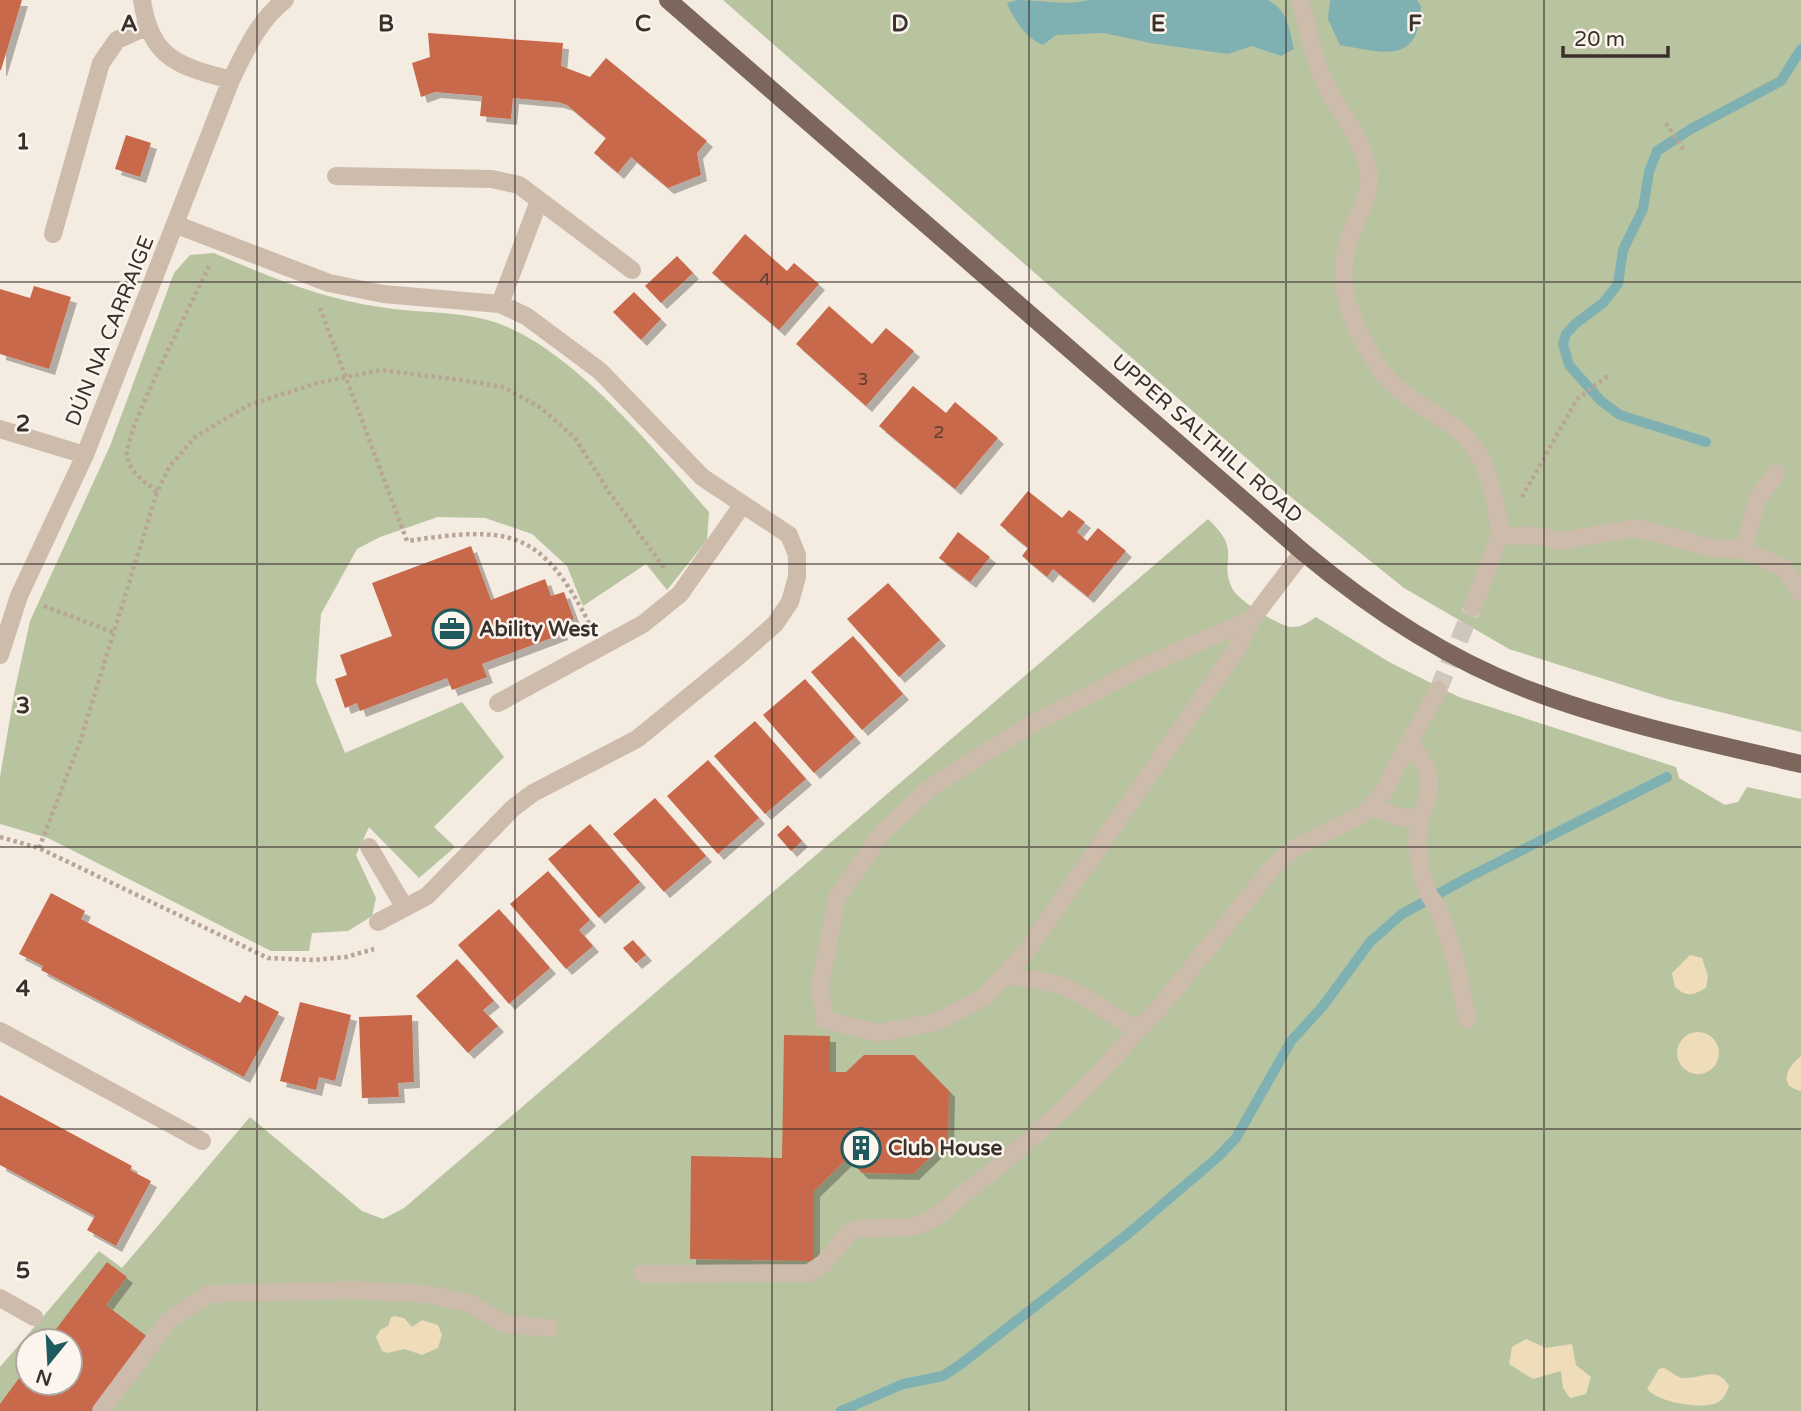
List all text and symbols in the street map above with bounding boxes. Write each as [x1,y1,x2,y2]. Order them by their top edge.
text: A [120,10,138,38]
text: B [378,10,394,38]
text: C [635,10,651,38]
text: D [891,10,909,38]
text: E [1151,10,1165,38]
text: F [1408,10,1422,38]
scale bar [1563,14,1668,58]
text: 20 m [1574,27,1625,52]
text: 1 [16,128,30,156]
street label: DÚN NA CARRAIGE [60,232,160,430]
house number: 4 [759,268,771,290]
street label: UPPER SALTHILL ROAD [1107,349,1307,529]
house number: 3 [857,368,869,390]
text: 2 [16,410,30,438]
house number: 2 [933,421,945,443]
office icon: Ability West [431,608,473,650]
place label: Ability West [479,617,598,642]
text: 3 [16,692,30,720]
text: 4 [16,975,31,1003]
building icon: Club House [840,1127,882,1169]
place label: Club House [888,1136,1003,1161]
text: 5 [16,1257,30,1285]
north arrow [14,1327,84,1397]
text: N [33,1364,55,1390]

